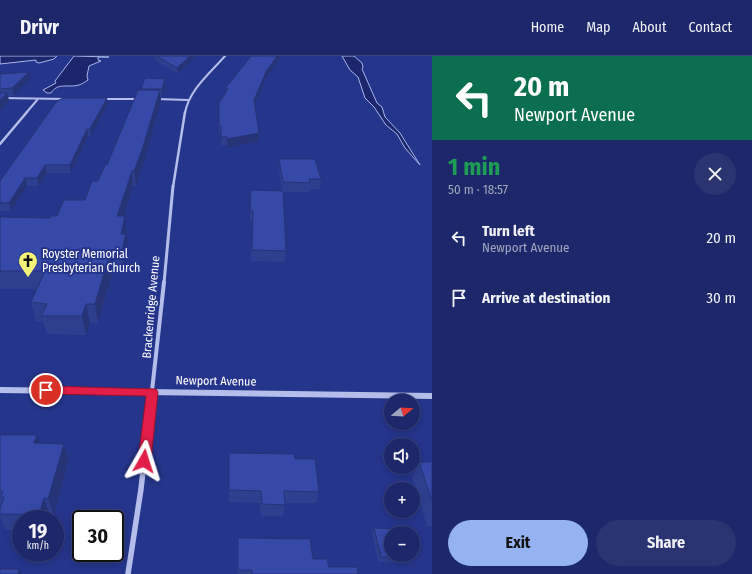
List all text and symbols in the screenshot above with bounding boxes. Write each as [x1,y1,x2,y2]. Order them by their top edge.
text: Drivr [20,16,59,39]
text: Home [531,19,564,36]
text: Map [586,19,610,36]
text: About [632,19,667,36]
text: Contact [689,19,732,36]
text: 20 m [514,70,569,103]
icon: left [448,72,500,124]
text: Newport Avenue [514,104,635,126]
text: 1 min [448,153,500,181]
button: close [694,153,736,195]
text: 50 m · 18:57 [448,182,508,197]
text: Turn left [482,222,535,240]
icon: left [448,227,470,249]
text: 20 m [707,229,736,247]
text: Newport Avenue [482,240,570,255]
place label: Royster Memorial Presbyterian Church [42,247,140,275]
church icon: Royster Memorial Presbyterian Church [17,250,39,278]
street label: Brackenridge Avenue [140,255,162,359]
icon: arrive [448,287,470,309]
text: Arrive at destination [482,289,610,307]
text: 30 m [706,289,736,307]
pin [29,373,63,407]
street label: Newport Avenue [176,373,257,389]
icon: arrive [35,379,57,401]
north arrow [384,394,420,430]
map controls [384,394,420,562]
button: sound [384,438,420,474]
position arrow [123,440,165,482]
button: + [384,482,420,518]
speed limit sign: 30 [72,510,124,562]
text: 19 [29,519,47,543]
button: Exit [448,520,588,566]
button: Share [596,520,736,566]
button: − [384,526,420,562]
text: km/h [27,540,49,552]

